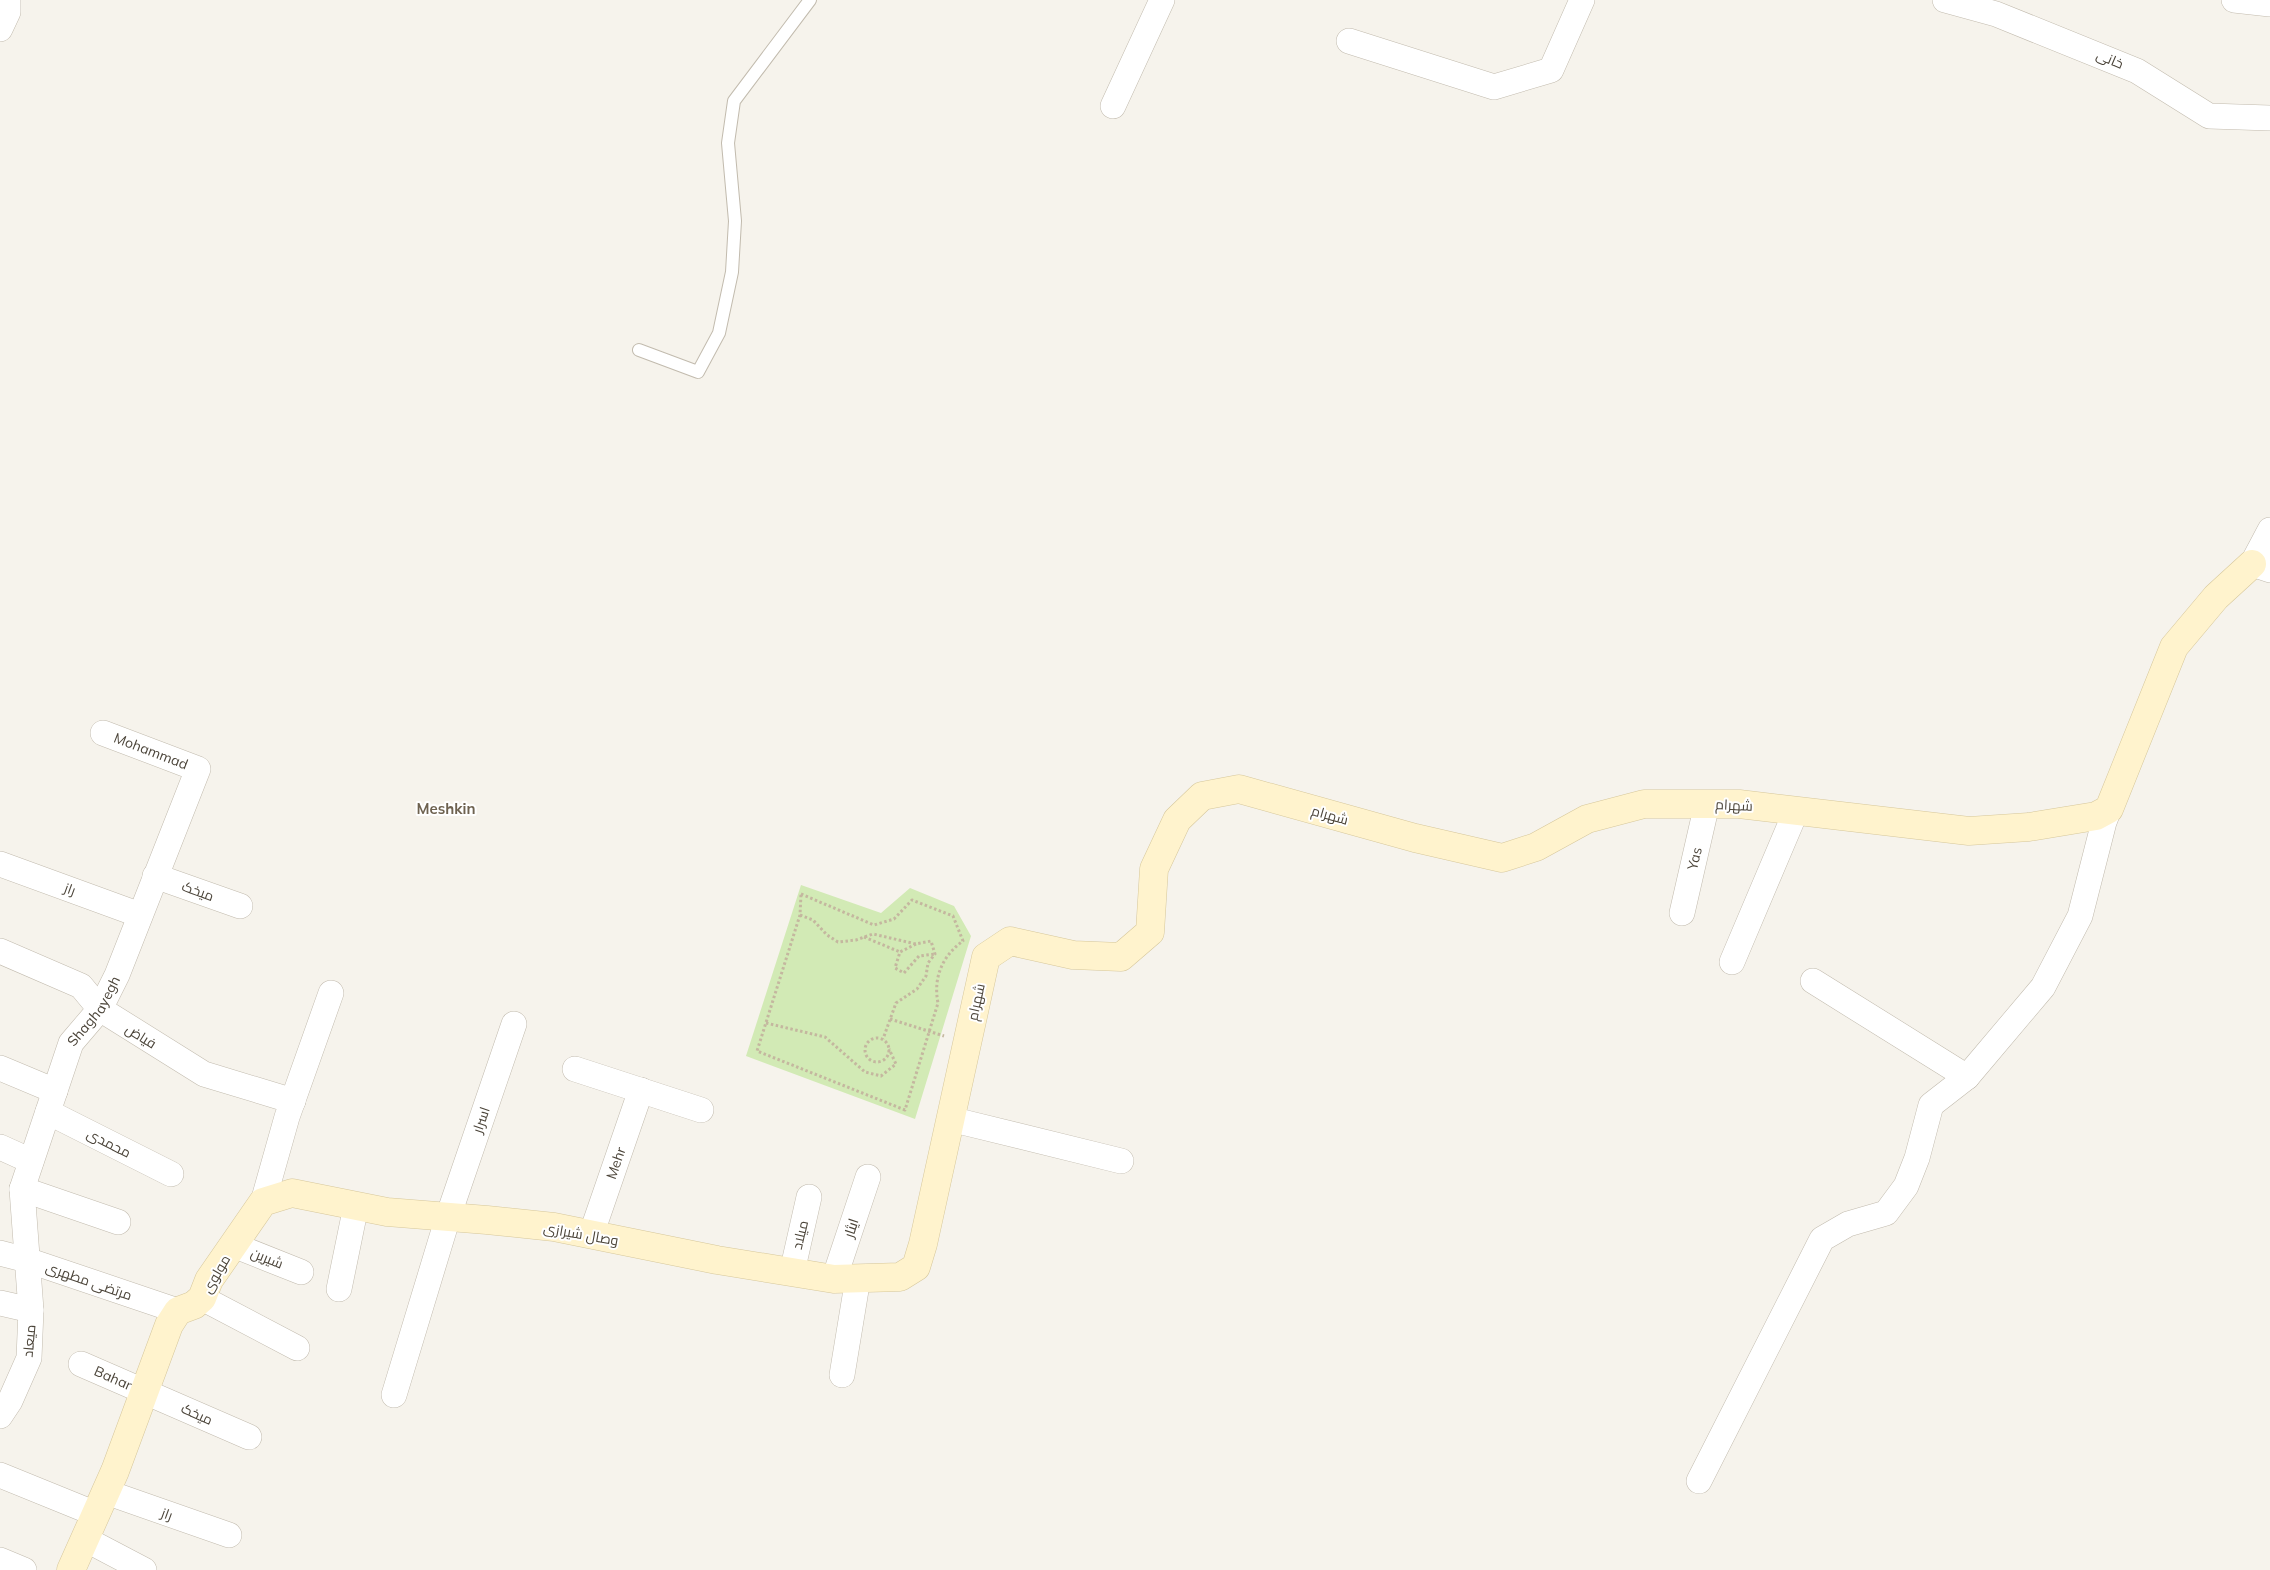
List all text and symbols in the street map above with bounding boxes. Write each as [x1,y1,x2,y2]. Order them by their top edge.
street label: خانی [2094,45,2126,73]
street label: Mohammad [111,729,191,773]
street label: شهرام [1715,795,1753,816]
district label: Meshkin [416,799,476,818]
street label: شهرام [1309,801,1351,830]
street label: Yas [1683,845,1706,873]
street label: میخک [179,877,217,905]
street label: راز [61,878,78,899]
street label: Shaghayegh [63,973,124,1050]
street label: شهرام [963,982,990,1022]
street label: فیاض [122,1020,160,1052]
street label: اسرار [468,1104,494,1137]
street label: محمدی [84,1124,134,1162]
street label: Mehr [602,1144,630,1182]
street label: ایثار [839,1216,863,1241]
street label: وصال شیرازی [542,1219,620,1249]
street label: میلاد [788,1219,812,1251]
street label: شیرین [248,1243,286,1273]
street label: مولوی [198,1251,234,1297]
street label: مرتضی مطهری [43,1258,135,1304]
street label: میعاد [19,1324,39,1358]
street label: Bahar [91,1362,136,1394]
street label: میخک [178,1399,216,1429]
street label: راز [158,1503,175,1524]

